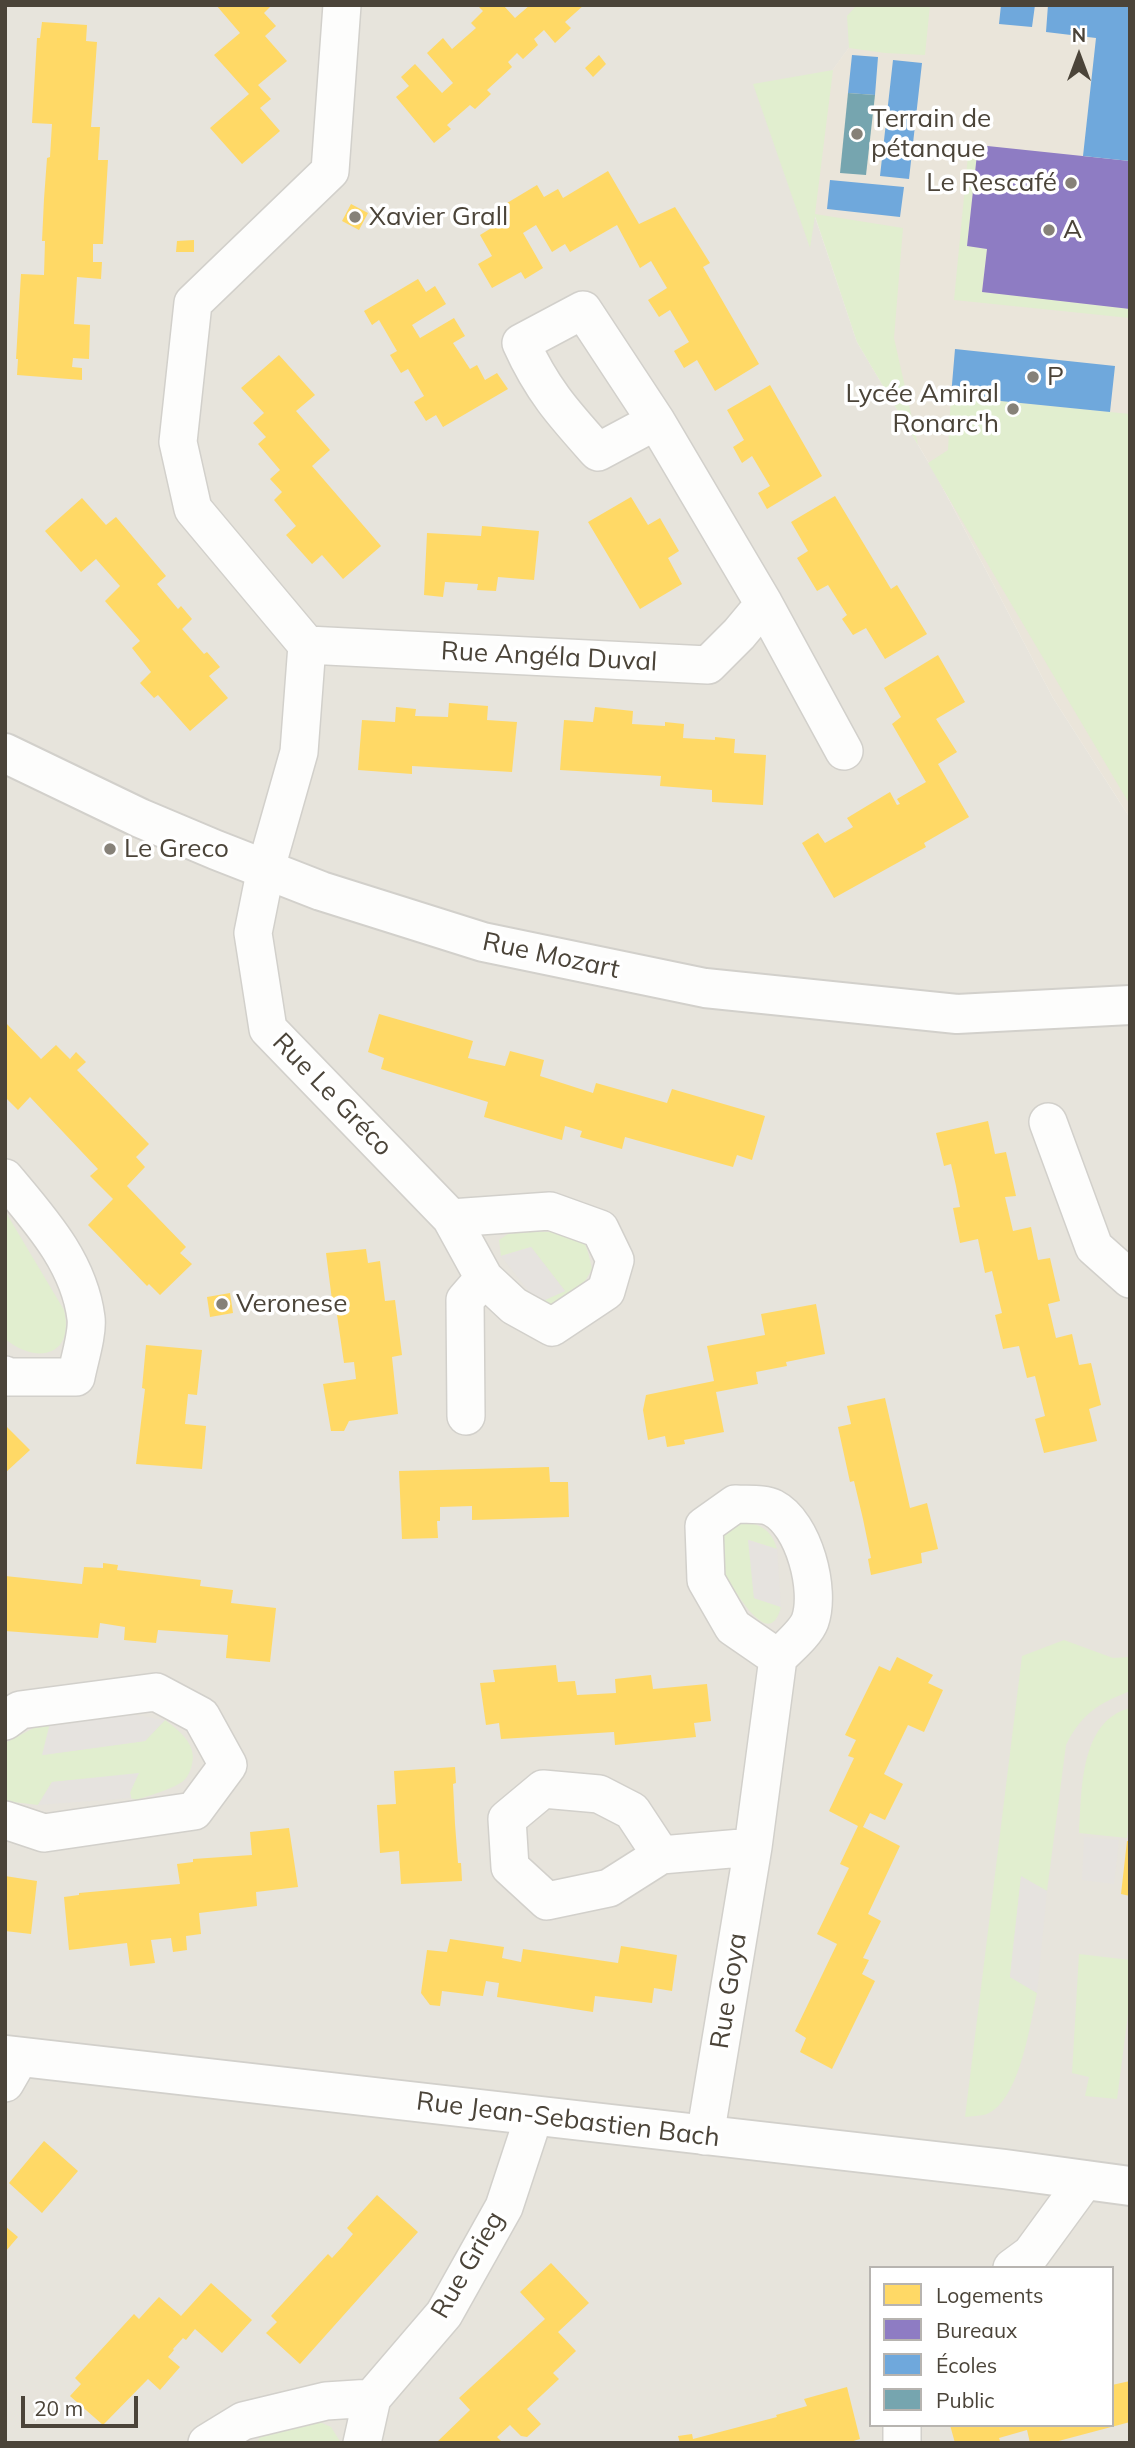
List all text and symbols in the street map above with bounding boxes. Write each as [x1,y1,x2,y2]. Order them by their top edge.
north arrow [1044,21,1114,91]
text: N [1072,23,1086,47]
place label: Terrain de pétanque [871,103,991,164]
marker: Terrain de pétanque [849,126,865,142]
place label: Le Rescafé [926,167,1057,199]
marker: Le Rescafé [1063,175,1079,191]
place label: Xavier Grall [369,201,508,233]
marker: Xavier Grall [347,209,363,225]
place label: A [1063,214,1082,246]
marker: A [1041,222,1057,238]
place label: P [1047,361,1064,393]
marker: P [1025,369,1041,385]
place label: Lycée Amiral Ronarc'h [845,378,999,440]
marker: Lycée Amiral Ronarc'h [1005,401,1021,417]
street label: Rue Angéla Duval [440,636,658,678]
place label: Le Greco [124,833,229,865]
marker: Le Greco [102,841,118,857]
street label: Rue Mozart [480,926,622,986]
street label: Rue Le Gréco [266,1027,398,1163]
place label: Veronese [236,1288,347,1320]
marker: Veronese [214,1296,230,1312]
street label: Rue Goya [704,1931,754,2051]
street label: Rue Jean-Sebastien Bach [415,2086,721,2154]
street label: Rue Grieg [425,2206,511,2324]
legend [869,2266,1114,2427]
text: Logements [936,2282,1043,2308]
text: Bureaux [936,2317,1017,2343]
text: Écoles [936,2352,997,2378]
scale bar [24,2382,142,2426]
text: Public [936,2387,995,2413]
text: 20 m [34,2395,83,2421]

